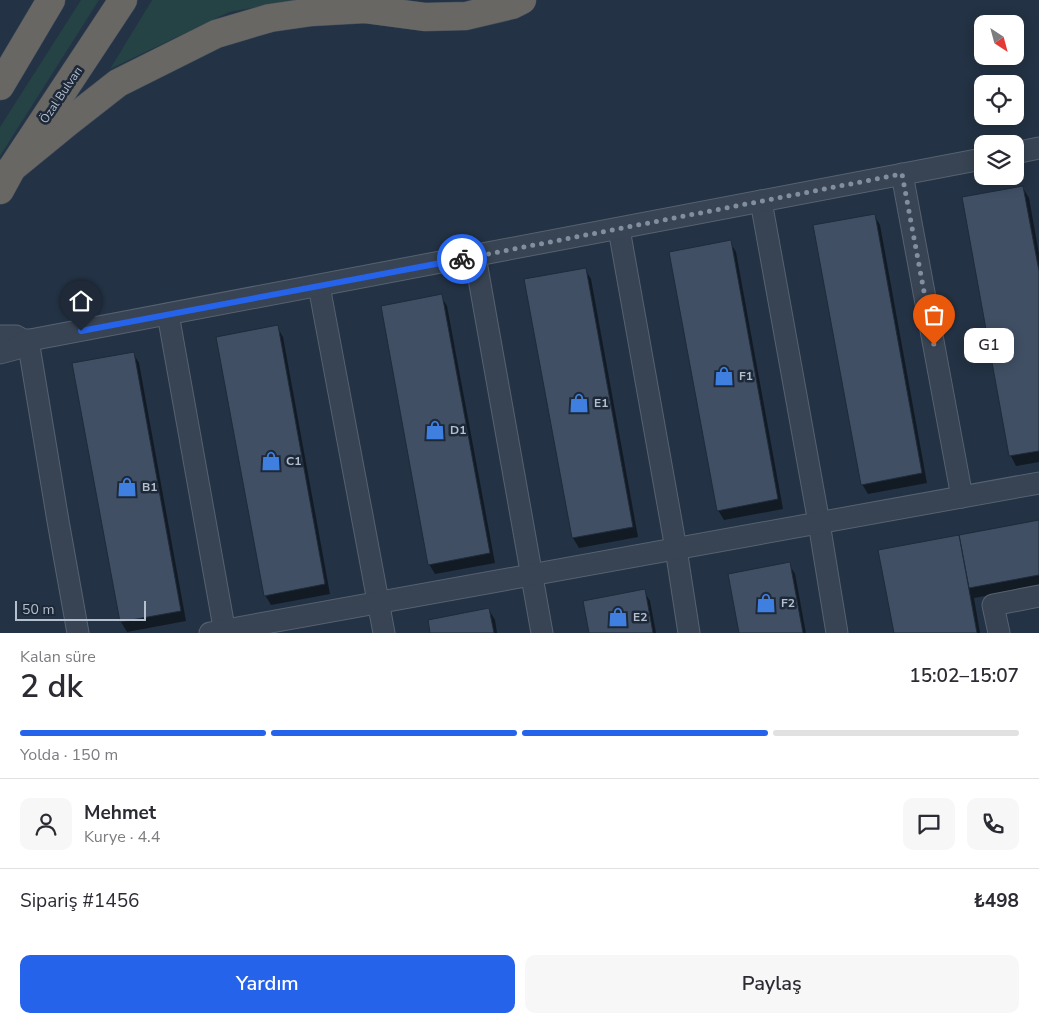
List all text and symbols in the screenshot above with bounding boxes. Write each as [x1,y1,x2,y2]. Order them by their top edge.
north arrow [974,15,1024,65]
map controls [974,15,1024,185]
street label: Özal Bulvarı [36,63,86,127]
button: locate [974,75,1024,125]
button: layers [974,135,1024,185]
courier [437,234,487,284]
icon: bike [448,245,476,273]
pin [60,280,102,331]
icon: home [67,287,95,315]
pin [913,294,955,345]
icon: bag [920,301,948,329]
callout: G1 [964,328,1014,362]
text: G1 [978,334,1000,356]
shop icon: F1 [713,365,735,387]
place label: F1 [739,368,753,384]
shop icon: E1 [568,392,590,414]
place label: E1 [594,395,608,411]
shop icon: D1 [424,419,446,441]
place label: D1 [450,422,466,438]
shop icon: C1 [260,450,282,472]
place label: C1 [286,453,301,469]
shop icon: B1 [116,476,138,498]
place label: B1 [142,479,157,495]
shop icon: F2 [755,592,777,614]
place label: F2 [781,595,795,611]
scale bar [15,598,146,621]
text: 50 m [22,600,54,619]
shop icon: E2 [607,606,629,628]
place label: E2 [633,609,647,625]
text: Kalan süre [20,646,96,668]
text: 15:02–15:07 [909,663,1019,689]
text: 2 dk [20,665,83,708]
text: Yolda · 150 m [20,744,118,766]
button: person [20,798,72,850]
button: chat [903,798,955,850]
button: phone [967,798,1019,850]
text: Mehmet [84,800,156,826]
text: Kurye · 4.4 [84,826,160,848]
text: Sipariş #1456 [20,888,139,914]
text: ₺498 [973,888,1019,914]
button: Yardım [20,955,515,1013]
button: Paylaş [525,955,1019,1013]

